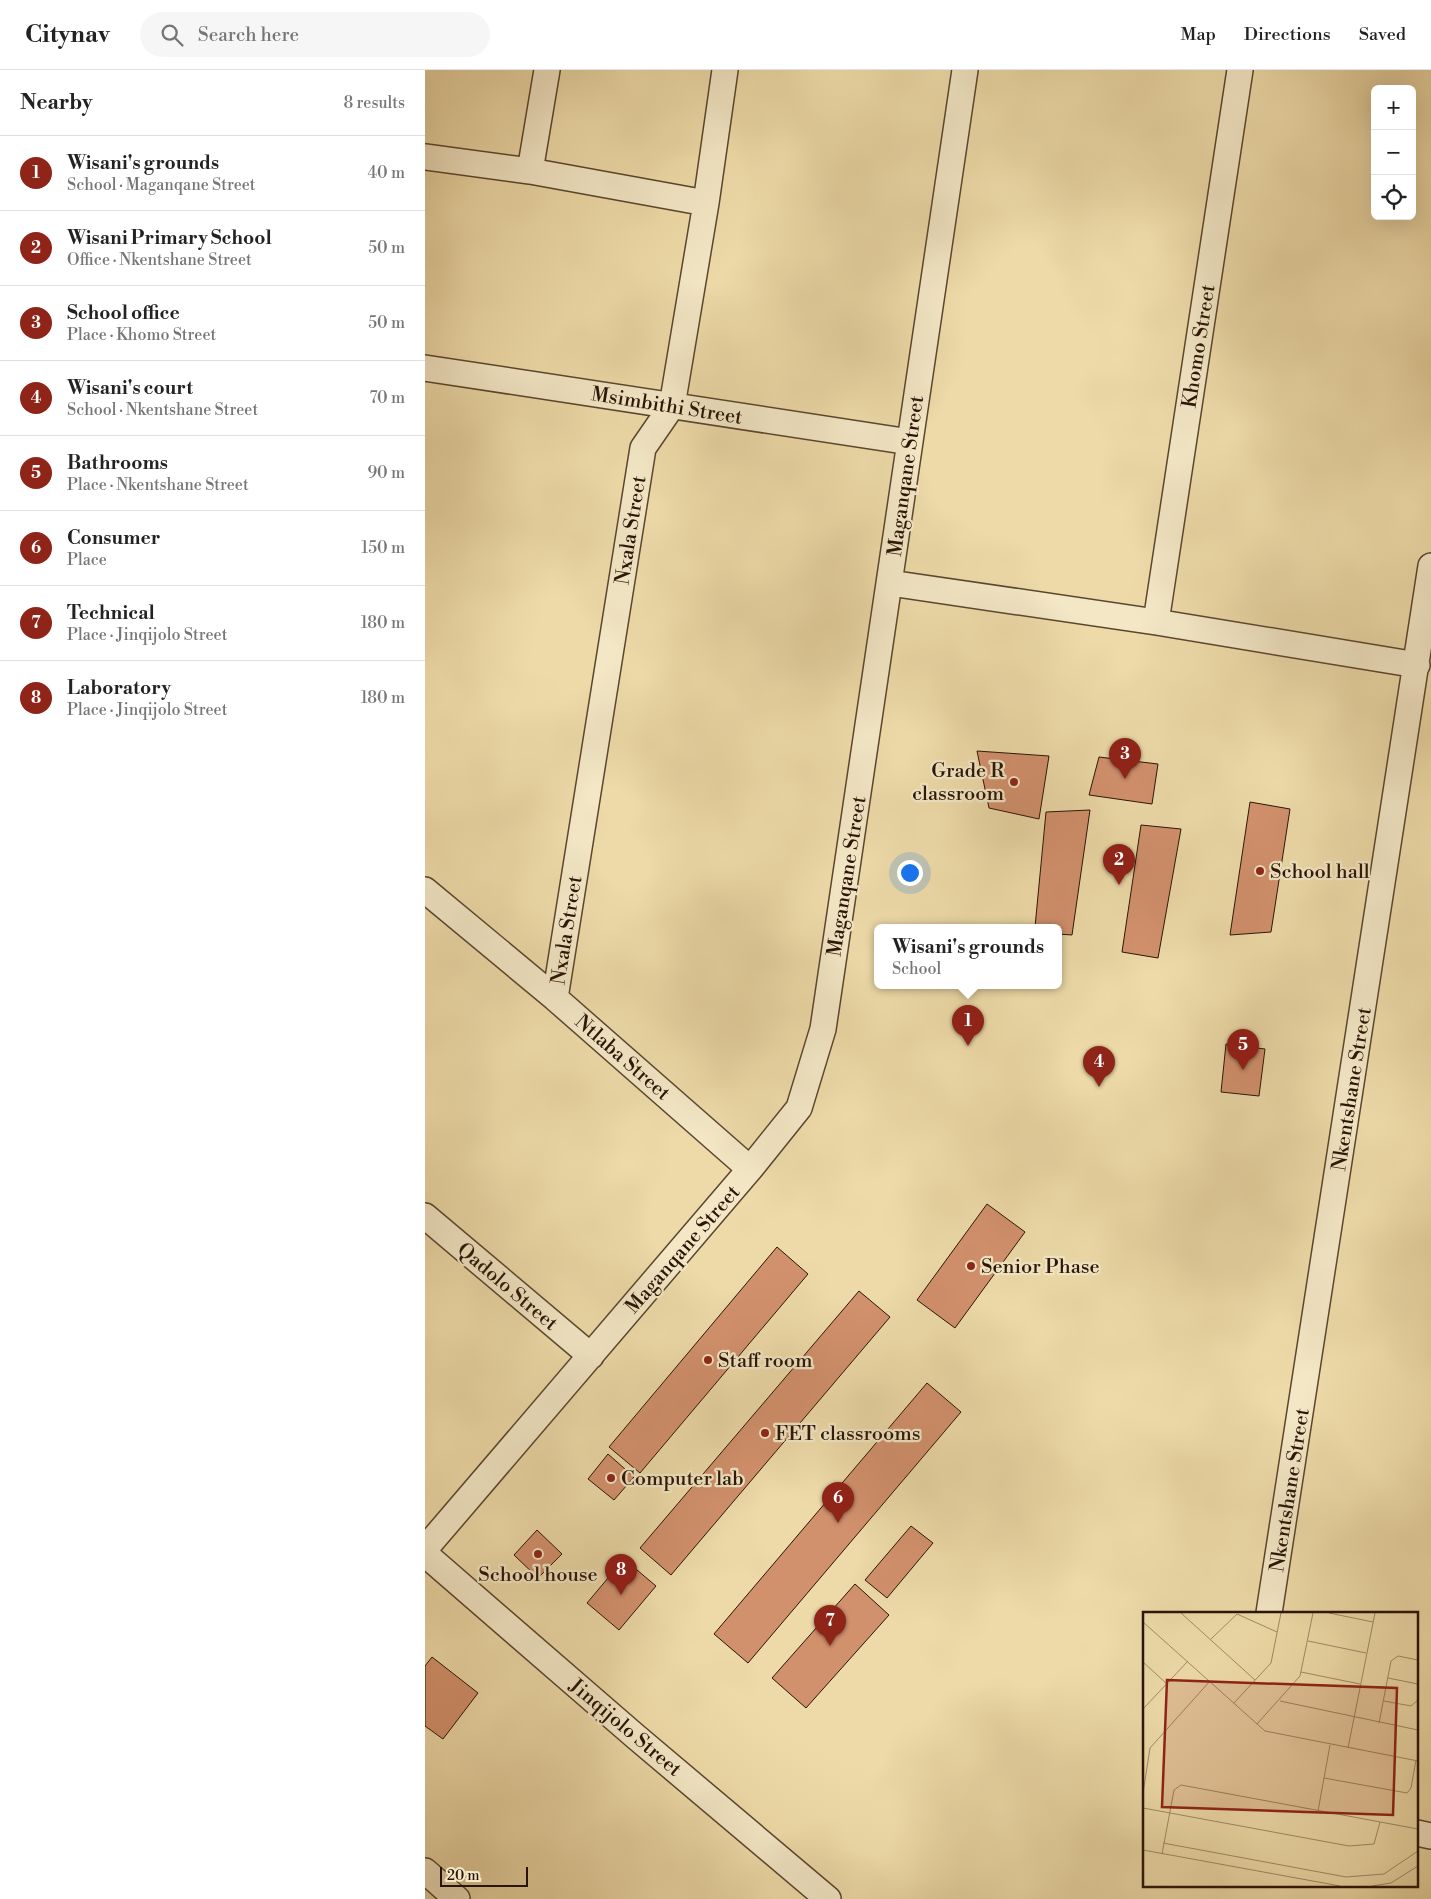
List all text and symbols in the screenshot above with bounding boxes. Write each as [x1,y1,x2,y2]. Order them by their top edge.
search box [140,12,490,57]
text: Citynav [25,20,110,50]
icon: search [158,21,186,49]
text: Search here [198,23,299,47]
text: Map [1180,23,1216,46]
text: Directions [1244,23,1331,46]
text: Saved [1359,23,1406,46]
map controls [1371,85,1416,220]
button: + [1371,85,1416,130]
text: Nearby [20,90,93,116]
text: 8 results [343,93,405,113]
button: − [1371,130,1416,175]
text: Wisani's grounds [67,151,219,175]
text: 1 [32,163,40,183]
text: 40 m [368,163,405,183]
text: School · Maganqane Street [67,175,256,195]
button: locate [1371,175,1416,220]
text: Wisani Primary School [67,226,272,250]
text: 2 [31,238,41,258]
text: 50 m [368,238,405,258]
text: Office · Nkentshane Street [67,250,252,270]
street label: Khomo Street [1177,283,1222,410]
text: School office [67,301,180,325]
text: 3 [31,313,41,333]
text: 50 m [368,313,405,333]
text: Place · Khomo Street [67,325,216,345]
text: Wisani's court [67,376,193,400]
street label: Msimbithi Street [589,382,744,431]
text: 4 [31,388,41,408]
text: 70 m [369,388,405,408]
street label: Maganqane Street [883,394,930,558]
text: School · Nkentshane Street [67,400,258,420]
text: Bathrooms [67,451,168,475]
text: 5 [31,463,41,483]
text: 90 m [367,463,405,483]
street label: Nxala Street [611,474,652,587]
text: Place · Nkentshane Street [67,475,249,495]
text: Consumer [67,526,160,550]
text: 6 [31,538,41,558]
text: 150 m [361,538,405,558]
text: Place [67,550,107,570]
text: Technical [67,601,155,625]
text: 7 [31,613,41,633]
text: 180 m [361,613,405,633]
text: Place · Jinqijolo Street [67,625,227,645]
text: Laboratory [67,676,171,700]
text: 8 [31,688,41,708]
text: 180 m [361,688,405,708]
text: Place · Jinqijolo Street [67,700,227,720]
pin: 3 [1109,738,1141,779]
place label: Grade R classroom [912,759,1005,807]
marker: Grade R classroom [1008,776,1020,788]
street label: Maganqane Street [822,794,873,958]
pin: 2 [1103,844,1135,885]
your location [897,860,923,886]
place label: School hall [1270,860,1370,885]
marker: School hall [1254,865,1266,877]
street label: Nxala Street [547,874,588,987]
popup [874,924,1062,989]
text: Wisani's grounds [892,935,1044,959]
text: School [892,959,941,979]
pin: 1 [952,1005,984,1046]
street label: Nkentshane Street [1327,1006,1378,1173]
street label: Ntlaba Street [569,1010,675,1106]
pin: 5 [1227,1029,1259,1070]
pin: 4 [1083,1046,1115,1087]
street label: Maganqane Street [620,1181,746,1319]
street label: Qadolo Street [452,1238,563,1337]
place label: Senior Phase [981,1255,1100,1280]
marker: Senior Phase [965,1260,977,1272]
place label: Staff room [718,1349,813,1374]
marker: Staff room [702,1354,714,1366]
street label: Nkentshane Street [1265,1407,1316,1574]
place label: FET classrooms [775,1422,921,1447]
marker: FET classrooms [759,1427,771,1439]
place label: Computer lab [621,1467,744,1492]
marker: Computer lab [605,1472,617,1484]
pin: 6 [822,1482,854,1523]
marker: School house [532,1548,544,1560]
pin: 8 [605,1554,637,1595]
place label: School house [478,1563,598,1588]
pin: 7 [814,1605,846,1646]
inset map [1143,1612,1419,1886]
street label: Jinqijolo Street [563,1673,686,1782]
scale bar [440,1864,527,1887]
text: 20 m [447,1867,479,1885]

